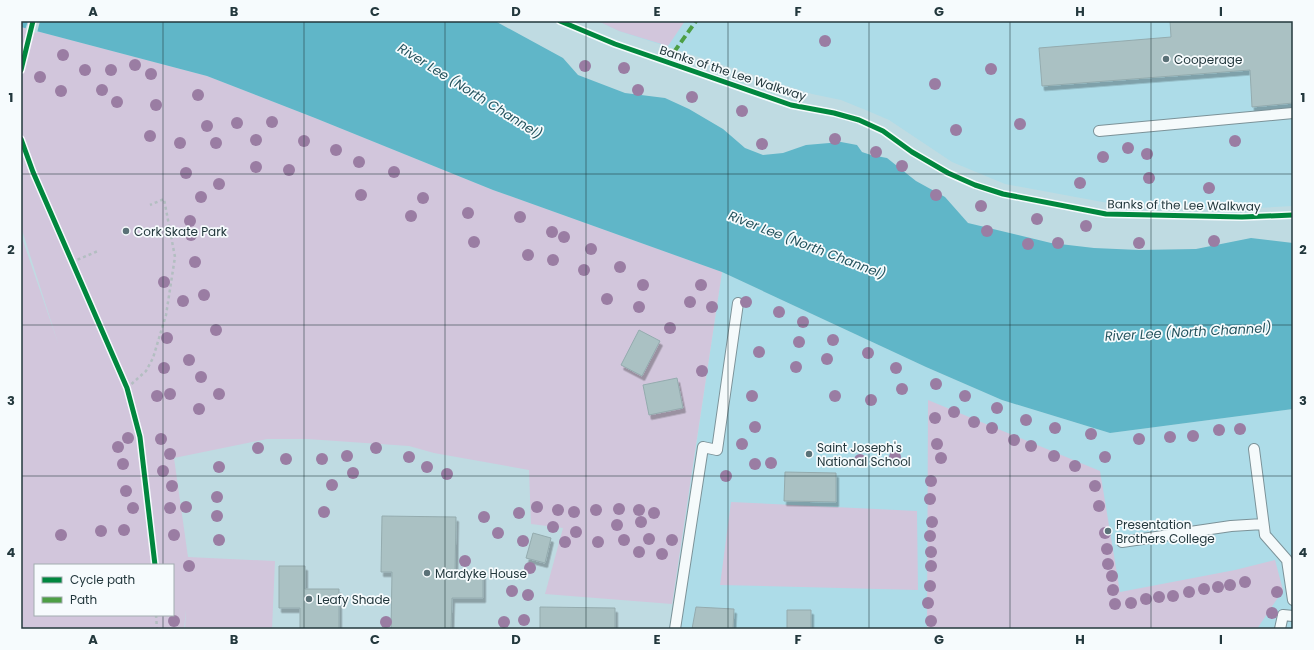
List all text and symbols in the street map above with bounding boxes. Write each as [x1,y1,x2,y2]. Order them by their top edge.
text: A [88,2,98,21]
text: B [230,2,239,21]
text: C [370,2,380,21]
text: D [511,2,521,21]
text: E [653,2,661,21]
text: F [794,2,802,21]
text: G [934,2,944,21]
text: H [1075,2,1085,21]
text: I [1219,2,1223,21]
water label: River Lee (North Channel) [394,39,546,143]
street label: Banks of the Lee Walkway [657,41,809,105]
place label: Cooperage [1174,51,1242,68]
marker: Cooperage [1161,54,1171,64]
text: 1 [9,88,13,107]
text: 1 [1301,88,1305,107]
street label: Banks of the Lee Walkway [1107,195,1261,215]
water label: River Lee (North Channel) [726,206,888,284]
place label: Cork Skate Park [134,223,228,240]
marker: Cork Skate Park [121,226,131,236]
text: 2 [7,240,15,259]
text: 2 [1299,240,1307,259]
water label: River Lee (North Channel) [1104,318,1272,346]
text: 3 [7,391,15,410]
text: 3 [1299,391,1307,410]
place label: Saint Joseph's National School [817,439,911,470]
marker: Saint Joseph's National School [804,449,814,459]
place label: Presentation Brothers College [1116,516,1215,547]
marker: Presentation Brothers College [1103,526,1113,536]
text: 4 [7,543,16,562]
text: 4 [1299,543,1308,562]
legend [34,564,174,616]
place label: Mardyke House [435,565,527,582]
marker: Mardyke House [422,568,432,578]
text: Cycle path [70,571,135,588]
text: Path [70,591,97,608]
place label: Leafy Shade [317,591,390,608]
marker: Leafy Shade [304,594,314,604]
text: A [88,630,98,649]
text: B [230,630,239,649]
text: C [370,630,380,649]
text: D [511,630,521,649]
text: E [653,630,661,649]
text: F [794,630,802,649]
text: G [934,630,944,649]
text: H [1075,630,1085,649]
text: I [1219,630,1223,649]

